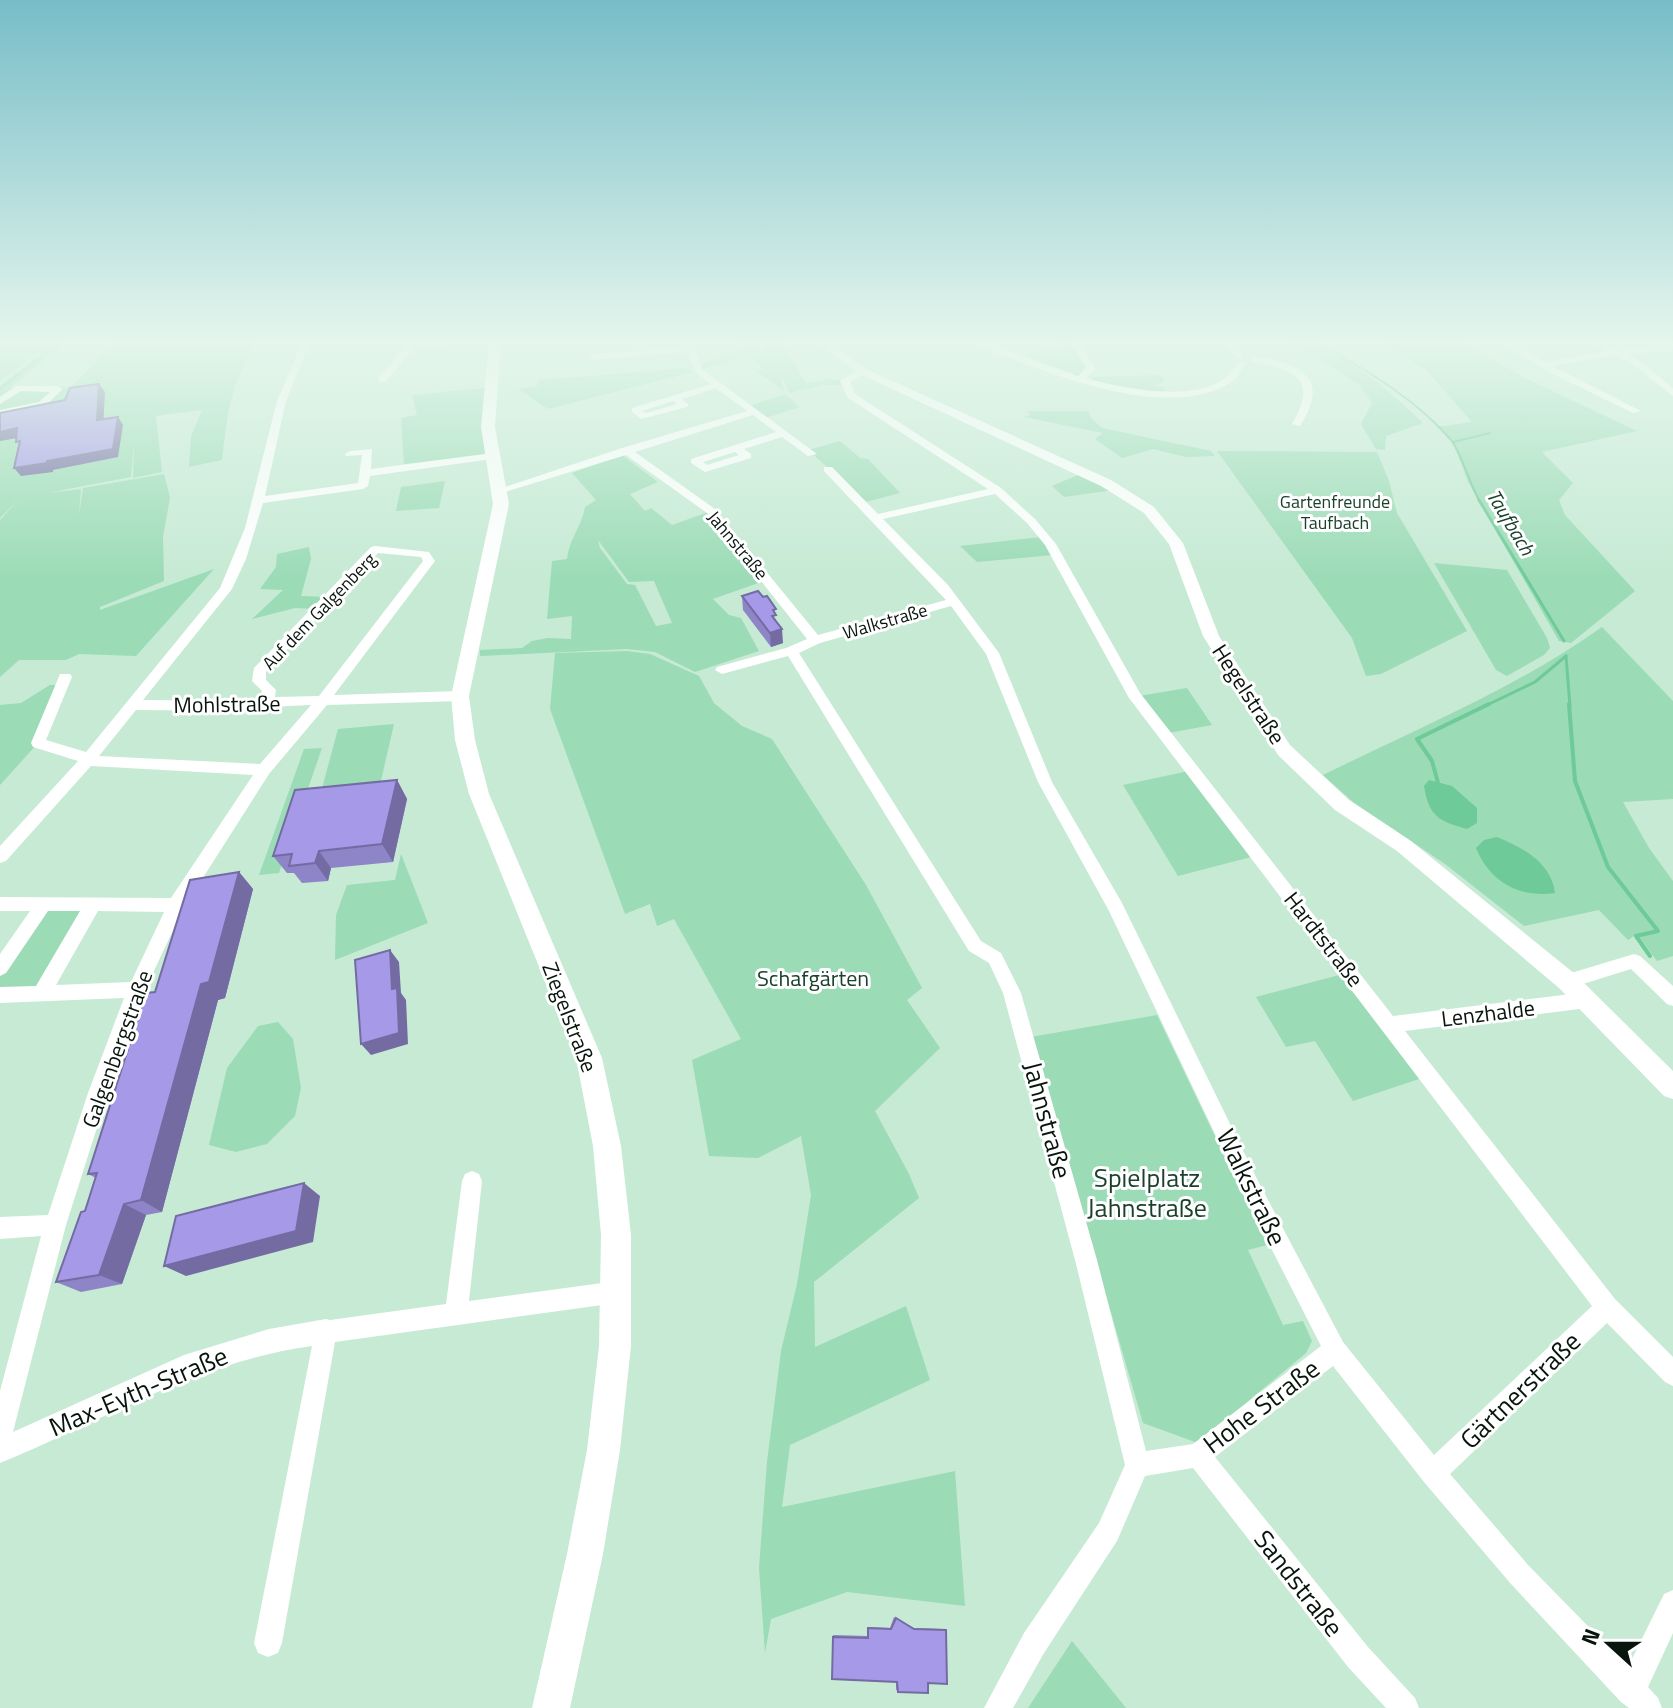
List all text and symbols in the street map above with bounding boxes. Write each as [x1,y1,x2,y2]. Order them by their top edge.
water label: Taufbach [1479,483,1543,562]
park label: Gartenfreunde Taufbach [1280,488,1390,536]
street label: Jahnstraße [701,505,775,585]
street label: Auf dem Galgenberg [256,546,382,676]
street label: Walkstraße [840,596,930,646]
street label: Hegelstraße [1204,637,1294,751]
street label: Mohlstraße [173,686,281,722]
street label: Hardtstraße [1276,884,1372,994]
street label: Ziegelstraße [533,957,607,1077]
park label: Schafgärten [757,961,869,995]
street label: Galgenbergstraße [73,965,161,1133]
street label: Lenzhalde [1439,990,1537,1036]
street label: Jahnstraße [1014,1057,1082,1183]
street label: Walkstraße [1207,1122,1297,1252]
park label: Spielplatz Jahnstraße [1087,1158,1207,1227]
street label: Gärtnerstraße [1451,1322,1589,1458]
street label: Max-Eyth-Straße [43,1336,233,1446]
street label: Hohe Straße [1195,1349,1327,1463]
street label: Sandstraße [1245,1521,1353,1645]
north arrow [1569,1604,1649,1684]
text: N [1572,1624,1609,1650]

